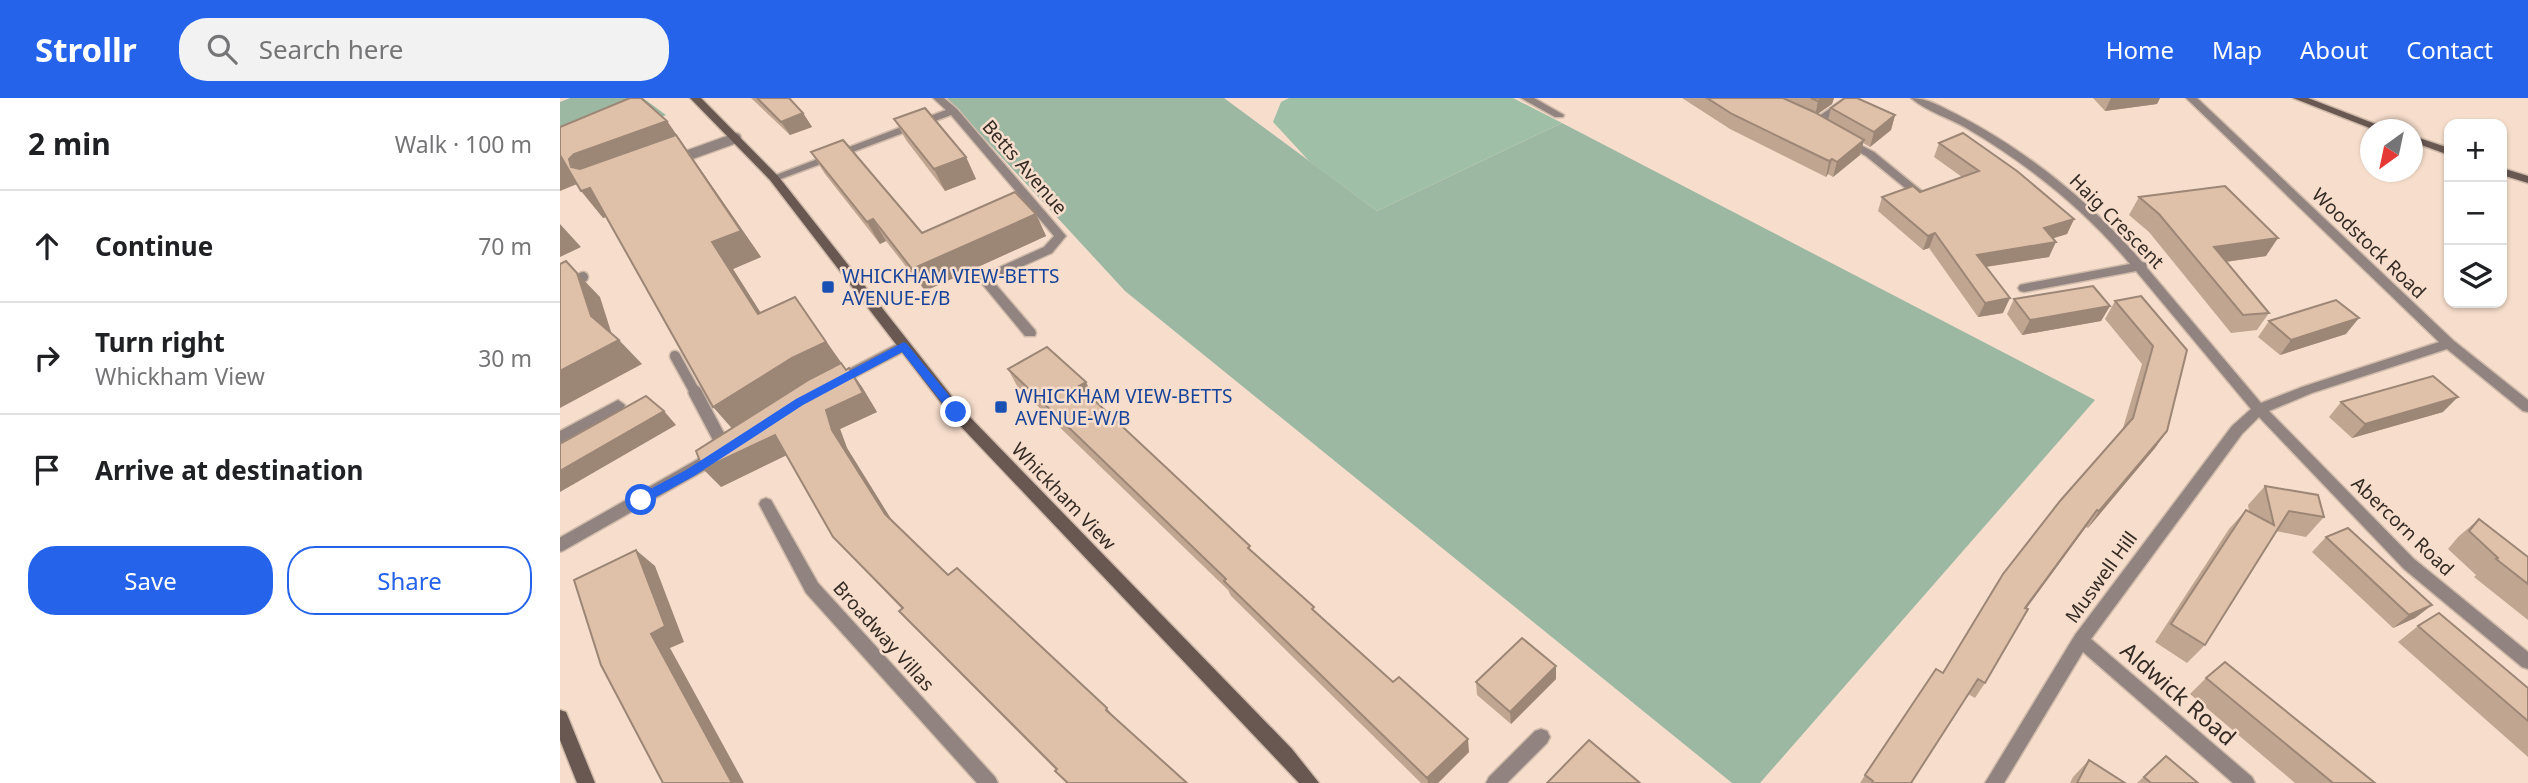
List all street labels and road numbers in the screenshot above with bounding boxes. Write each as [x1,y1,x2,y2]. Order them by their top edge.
street label: Betts Avenue [977,114,1073,220]
street label: Haig Crescent [2064,168,2170,274]
street label: Woodstock Road [2306,182,2432,304]
street label: Whickham View [1006,437,1122,556]
street label: Abercorn Road [2346,471,2460,581]
street label: Muswell Hill [2059,526,2143,628]
street label: Broadway Villas [828,575,940,697]
street label: Aldwick Road [2114,634,2243,752]

